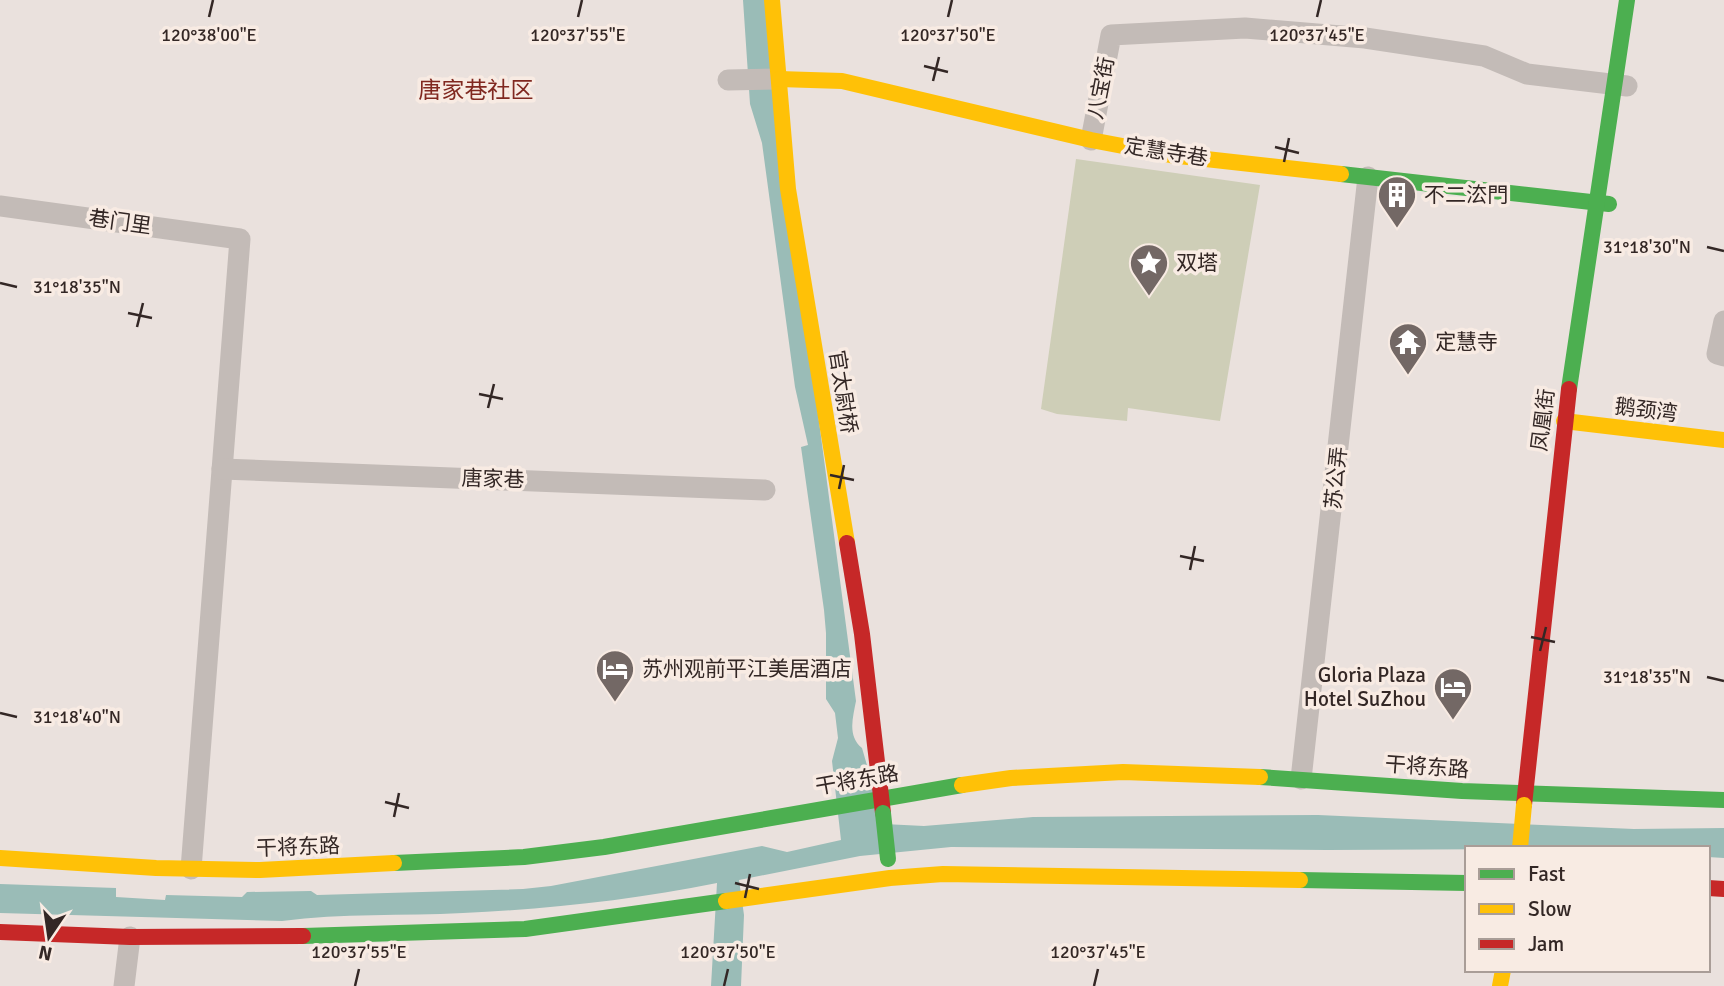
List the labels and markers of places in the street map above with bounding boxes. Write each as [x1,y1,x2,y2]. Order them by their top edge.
building icon: 不二㳒門 [1376,174,1418,229]
place label: 不二㳒門 [1424,182,1508,208]
place icon: 双塔 [1128,242,1170,297]
place label: 双塔 [1176,250,1218,276]
temple icon: 定慧寺 [1387,321,1429,376]
place label: 定慧寺 [1435,329,1498,355]
hotel icon: 苏州观前平江美居酒店 [594,648,636,703]
place label: 苏州观前平江美居酒店 [642,656,852,682]
place label: Gloria Plaza Hotel SuZhou [1304,662,1426,712]
hotel icon: Gloria Plaza Hotel SuZhou [1432,666,1474,721]

